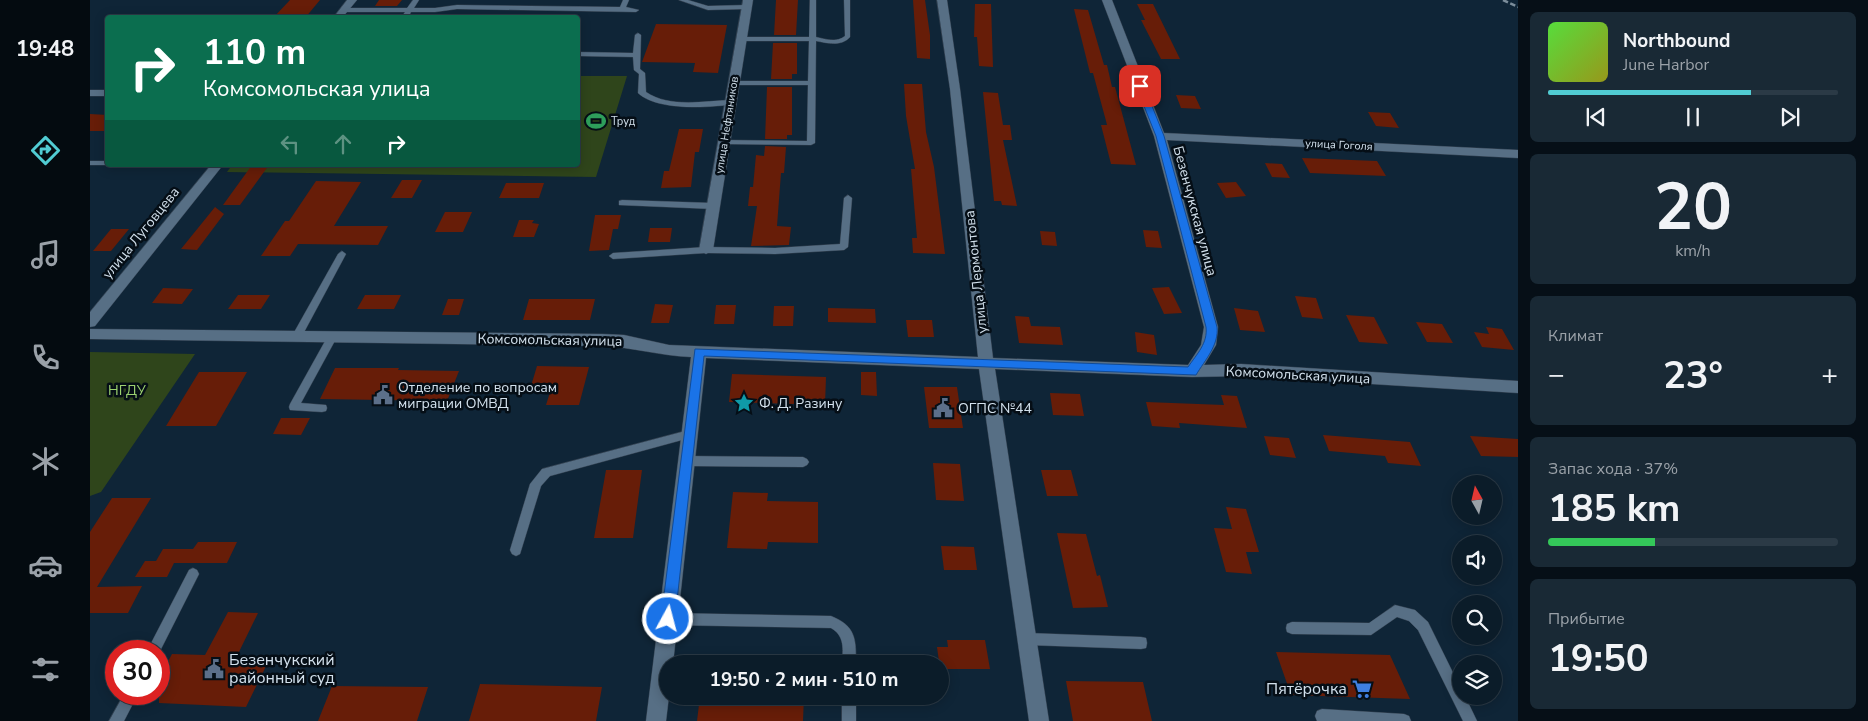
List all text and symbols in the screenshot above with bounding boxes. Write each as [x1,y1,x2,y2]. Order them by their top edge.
text: Northbound [1623,28,1730,54]
text: 110 m [203,29,306,76]
text: 19:48 [16,34,74,64]
icon: right [120,35,185,100]
text: June Harbor [1623,54,1709,76]
pin [1119,65,1161,107]
icon: arrive [1126,72,1154,100]
text: Комсомольская улица [203,74,431,104]
street label: улица Нефтяников [712,75,742,175]
icon: previous [1582,103,1610,131]
icon: pause [1679,103,1707,131]
icon: next [1776,103,1804,131]
sports icon: Труд [585,110,607,132]
place label: Труд [611,114,636,129]
icon: left [276,130,304,158]
icon: ahead [329,130,357,158]
icon: right [382,130,410,158]
icon: directions [28,133,63,168]
street label: улица Гоголя [1305,136,1373,154]
street label: Безенчукская улица [1169,144,1221,278]
text: 20 [1654,163,1732,252]
street label: улица Луговцева [98,183,184,283]
street label: улица Лермонтова [960,210,992,334]
icon: music [28,237,63,272]
text: km/h [1675,240,1711,262]
text: Климат [1548,325,1603,347]
street label: Комсомольская улица [477,329,623,351]
icon: phone [28,340,63,375]
text: 23° [1663,350,1723,401]
text: − [1548,356,1565,394]
text: + [1821,356,1838,394]
street label: Комсомольская улица [1225,362,1371,388]
place label: Отделение по вопросам миграции ОМВД [398,378,557,413]
park label: НГДУ [108,381,147,400]
public building icon: Отделение по вопросам миграции ОМВД [372,384,394,406]
place icon: Ф. Д. Разину [733,392,755,414]
place label: Ф. Д. Разину [759,394,843,413]
public building icon: ОГПС №44 [932,397,954,419]
place label: ОГПС №44 [958,399,1032,418]
icon: climate [28,444,63,479]
text: Запас хода · 37% [1548,458,1678,480]
north arrow [1452,475,1502,525]
map controls [1452,475,1502,705]
text: 185 km [1548,483,1680,534]
button: sound [1452,535,1502,585]
icon: car [28,548,63,583]
position arrow [641,592,693,644]
button: search [1452,595,1502,645]
text: Прибытие [1548,608,1625,630]
text: 19:50 [1548,633,1649,684]
speed limit sign: 30 [105,640,170,705]
place label: Безенчукский районный суд [229,649,335,689]
icon: filters [28,652,63,687]
button: layers [1452,655,1502,705]
public building icon: Безенчукский районный суд [203,658,225,680]
text: 19:50 · 2 мин · 510 m [710,667,898,693]
place label: Пятёрочка [1266,678,1347,700]
supermarket icon: Пятёрочка [1351,678,1373,700]

